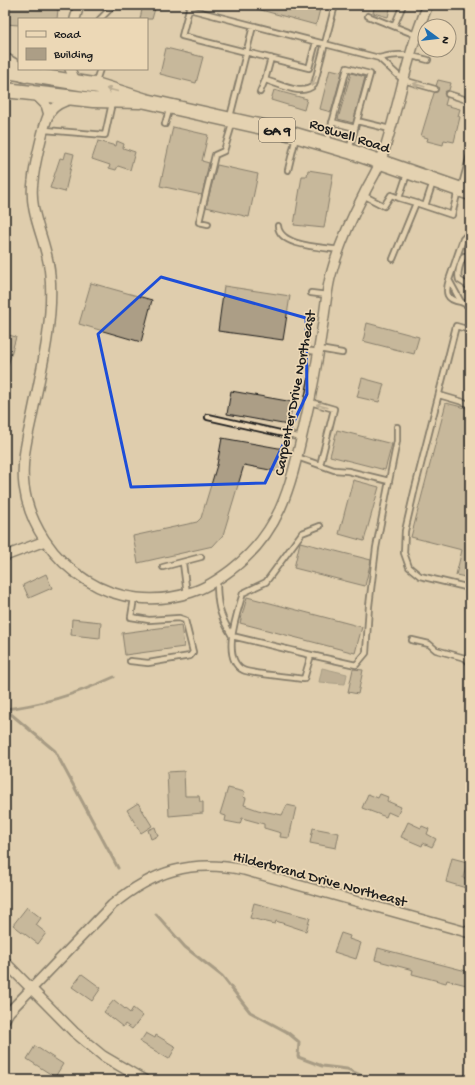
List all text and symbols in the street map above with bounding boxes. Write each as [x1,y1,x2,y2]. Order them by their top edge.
legend [18,18,148,70]
north arrow [417,18,457,58]
text: Road [54,29,81,43]
text: N [438,35,451,45]
text: Building [53,49,93,63]
one-way arrow [310,75,317,87]
one-way arrow [413,81,426,88]
one-way arrow [106,85,119,93]
street label: Roswell Road [307,115,393,159]
road number: GA 9 [259,118,295,142]
street label: Carpenter Drive Northeast [271,307,321,477]
one-way arrow [315,402,328,409]
street label: Hilderbrand Drive Northeast [231,848,410,912]

